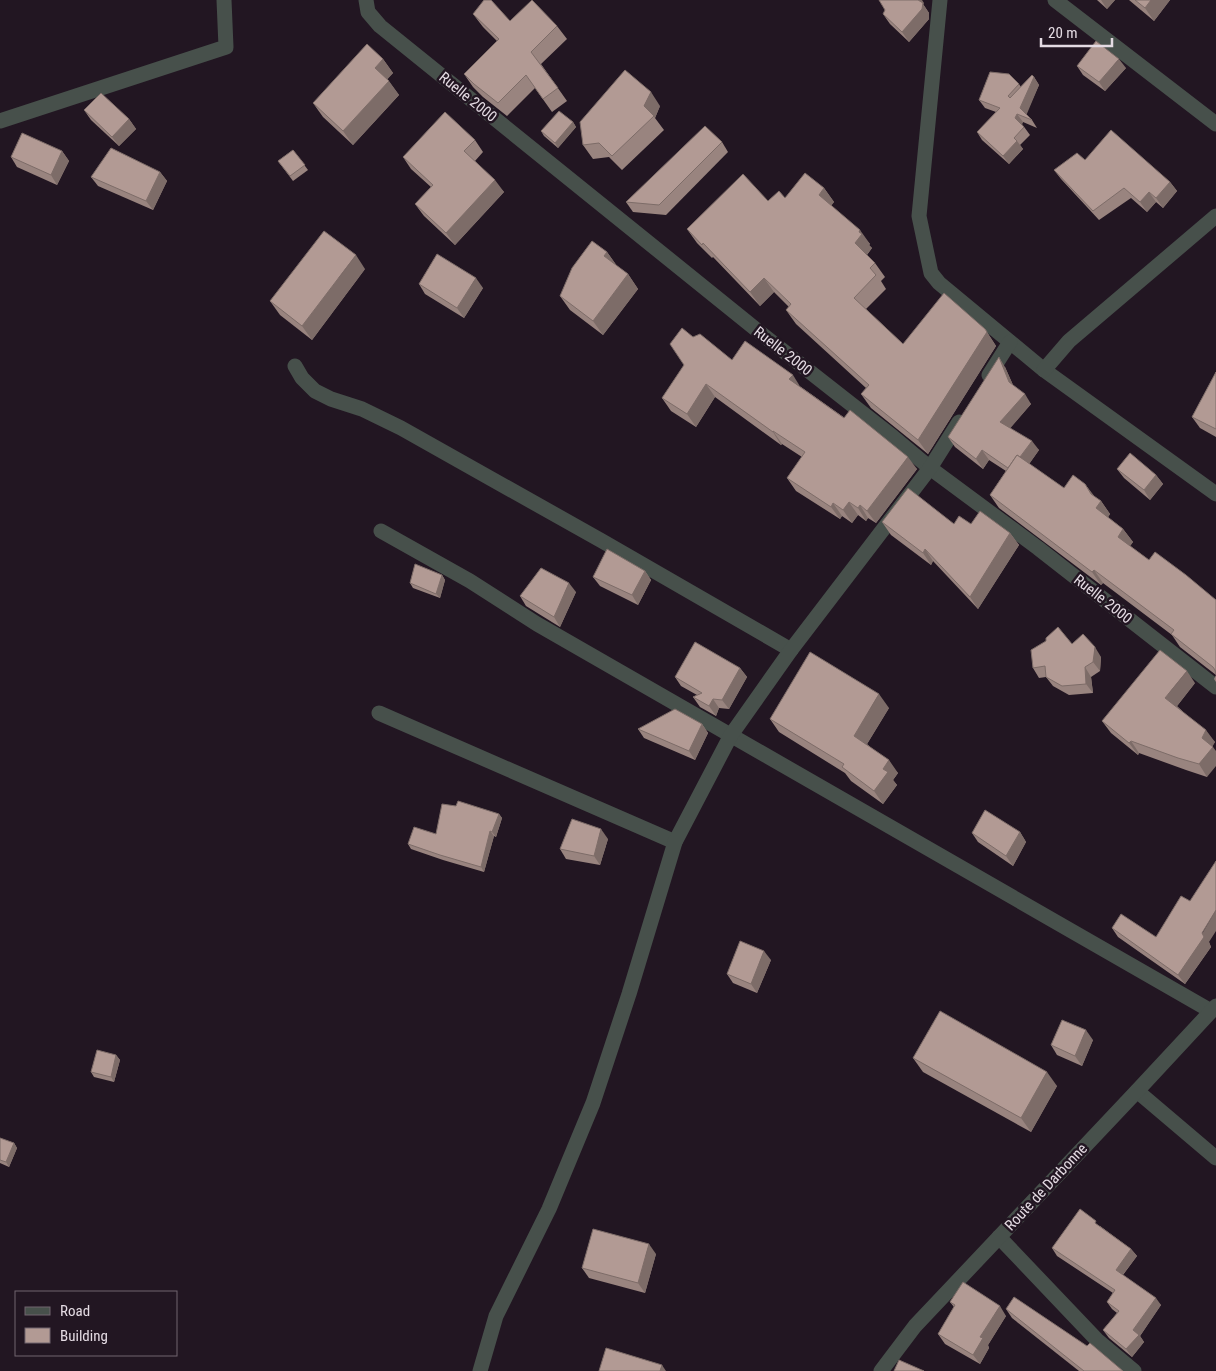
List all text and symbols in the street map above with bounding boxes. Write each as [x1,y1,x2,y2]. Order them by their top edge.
scale bar [1041,15,1112,47]
text: 20 m [1048,24,1078,42]
street label: Ruelle 2000 [435,68,501,126]
street label: Ruelle 2000 [750,323,816,379]
street label: Ruelle 2000 [1070,571,1136,627]
street label: Route de Darbonne [1001,1140,1091,1234]
legend [15,1291,178,1356]
text: Road [60,1302,90,1320]
text: Building [60,1327,108,1345]

